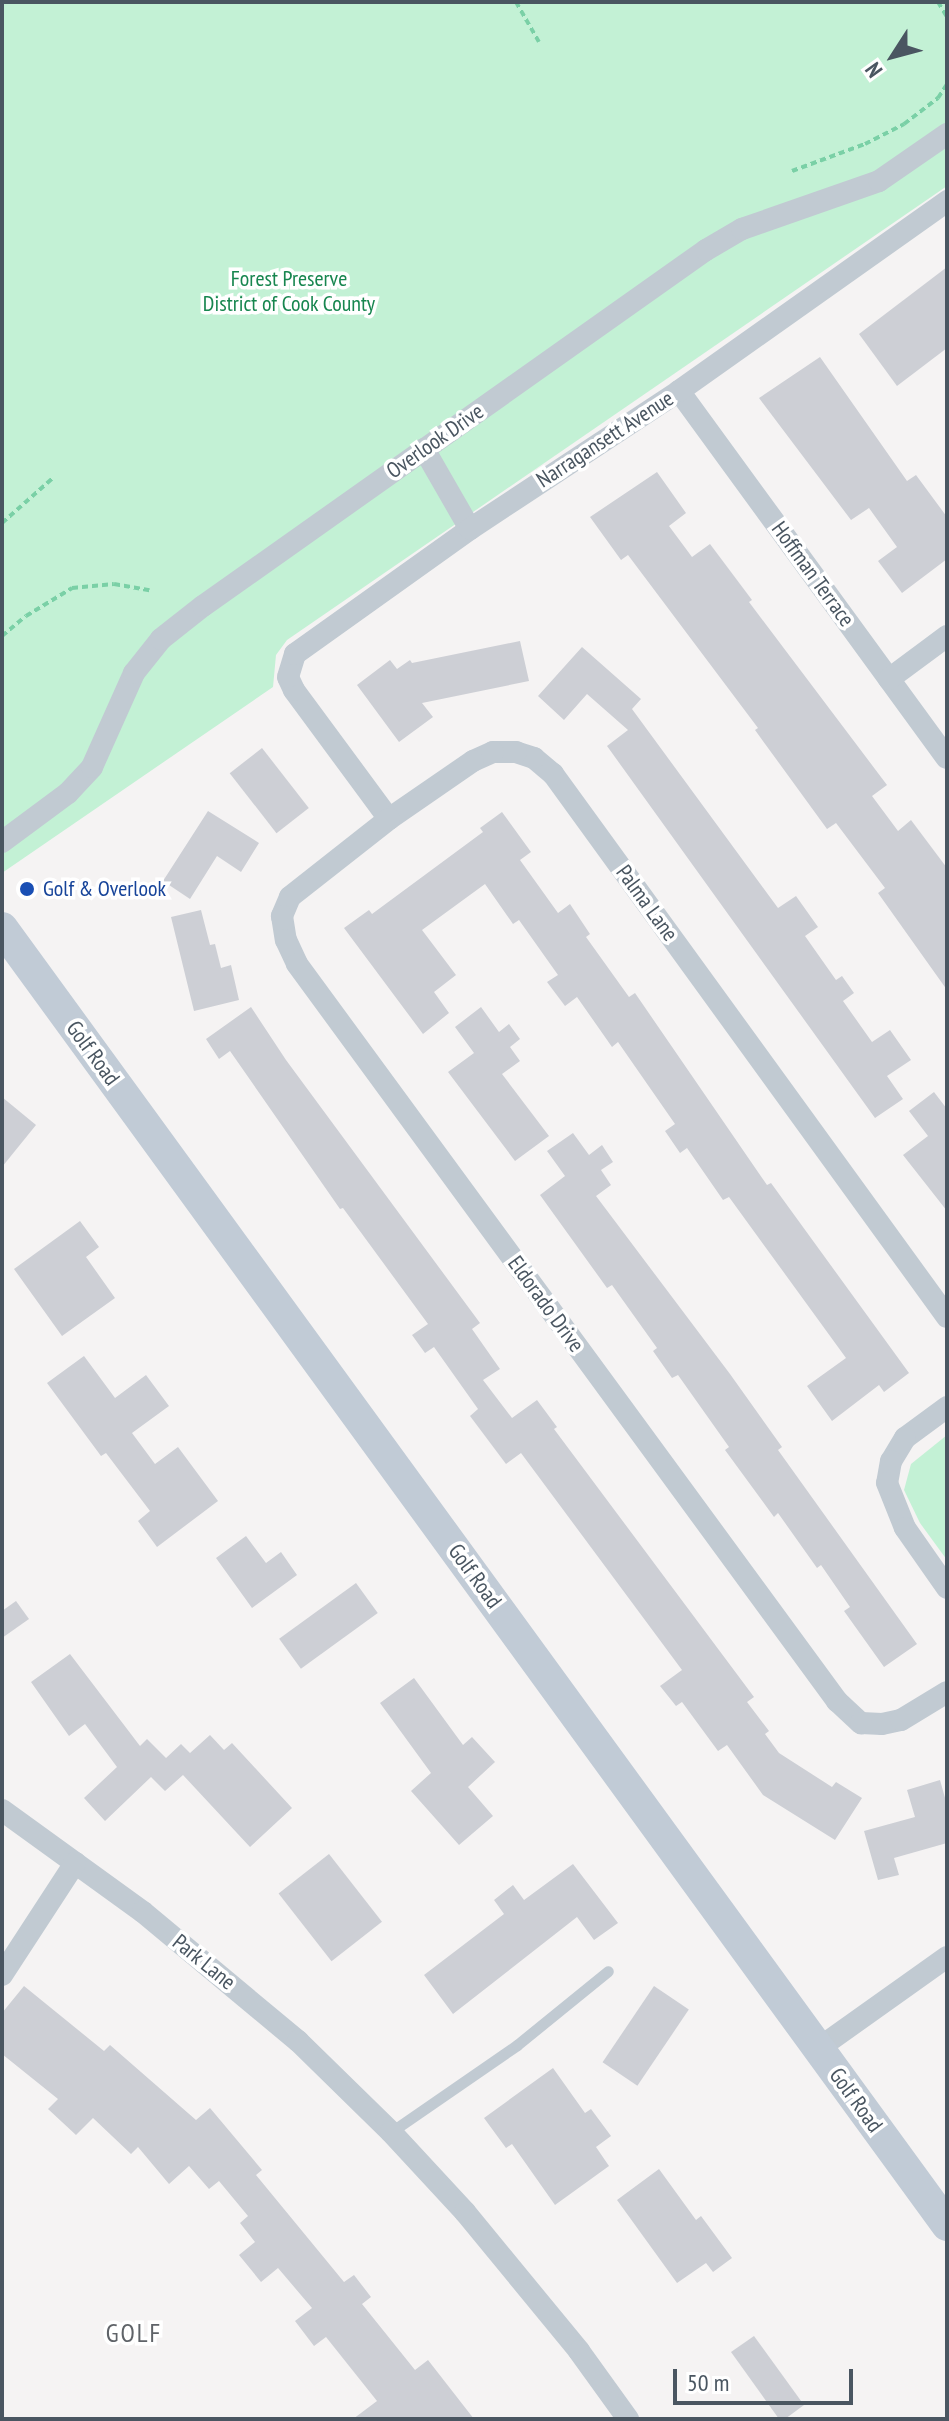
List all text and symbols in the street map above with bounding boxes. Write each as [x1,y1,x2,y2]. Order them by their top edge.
north arrow [853,16,933,96]
text: N [859,57,888,83]
park label: Forest Preserve District of Cook County [203,265,375,316]
street label: Narragansett Avenue [531,385,679,493]
street label: Overlook Drive [381,398,489,484]
street label: Hoffman Terrace [766,516,860,632]
street label: Palma Lane [611,860,683,946]
place label: Golf & Overlook [43,876,166,902]
marker: Golf & Overlook [18,880,36,898]
street label: Golf Road [61,1016,125,1090]
street label: Eldorado Drive [502,1251,590,1357]
street label: Golf Road [443,1539,507,1613]
street label: Park Lane [167,1929,241,1995]
street label: Golf Road [824,2063,888,2137]
district label: GOLF [106,2317,162,2349]
scale bar [677,2353,857,2403]
text: 50 m [687,2367,729,2398]

